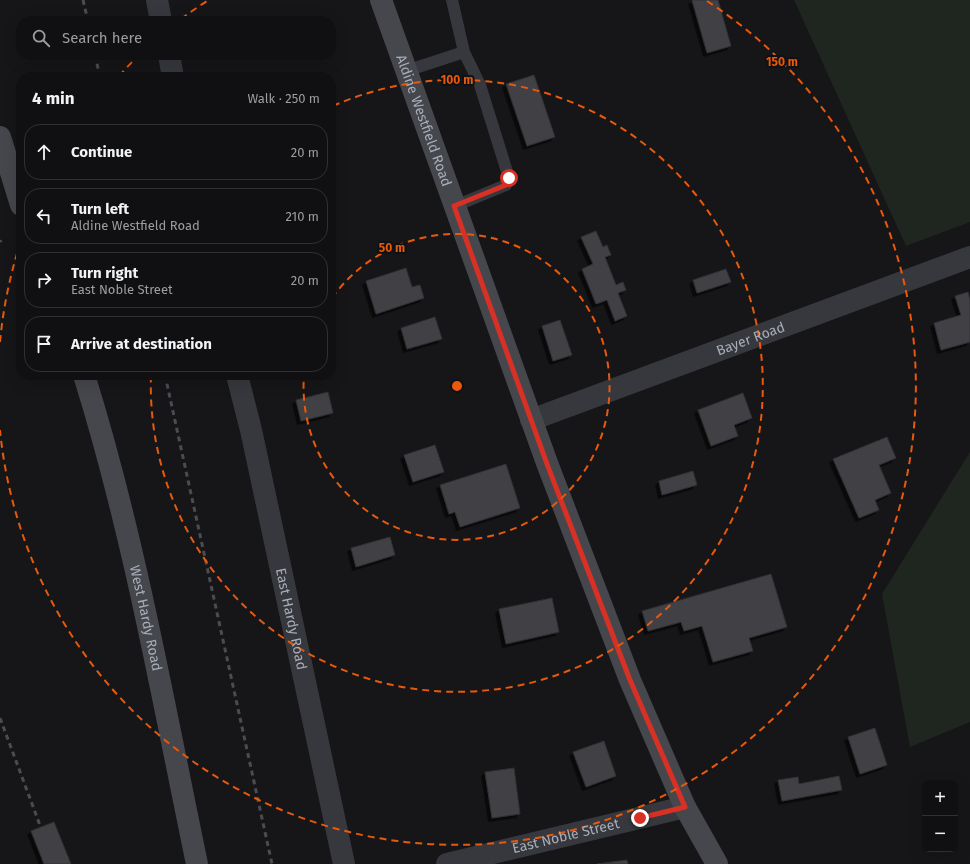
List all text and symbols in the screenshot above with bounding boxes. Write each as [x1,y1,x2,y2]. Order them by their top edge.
search box [16,16,336,60]
icon: search [30,27,52,49]
text: Search here [62,29,142,47]
street label: Aldine Westfield Road [393,52,456,189]
text: 150 m [766,55,798,69]
text: 100 m [441,73,473,87]
text: 4 min [32,88,75,109]
text: Walk · 250 m [247,91,320,106]
icon: ahead [33,141,55,163]
text: Continue [71,143,132,161]
text: 20 m [291,145,319,160]
route start [500,169,518,187]
text: Turn left [71,200,129,218]
icon: left [33,205,55,227]
text: 210 m [285,209,319,224]
text: Aldine Westfield Road [71,218,200,233]
text: 50 m [379,241,405,255]
text: Turn right [71,264,138,282]
icon: right [33,269,55,291]
text: 20 m [291,273,319,288]
text: East Noble Street [71,282,173,297]
street label: Bayer Road [714,318,787,359]
icon: arrive [33,333,55,355]
text: Arrive at destination [71,335,212,353]
centre of rings [450,379,464,393]
street label: West Hardy Road [126,564,166,673]
street label: East Hardy Road [272,567,311,671]
map controls [922,780,958,852]
button: + [922,780,958,816]
route end [631,809,649,827]
street label: East Noble Street [510,814,622,857]
button: − [922,816,958,852]

